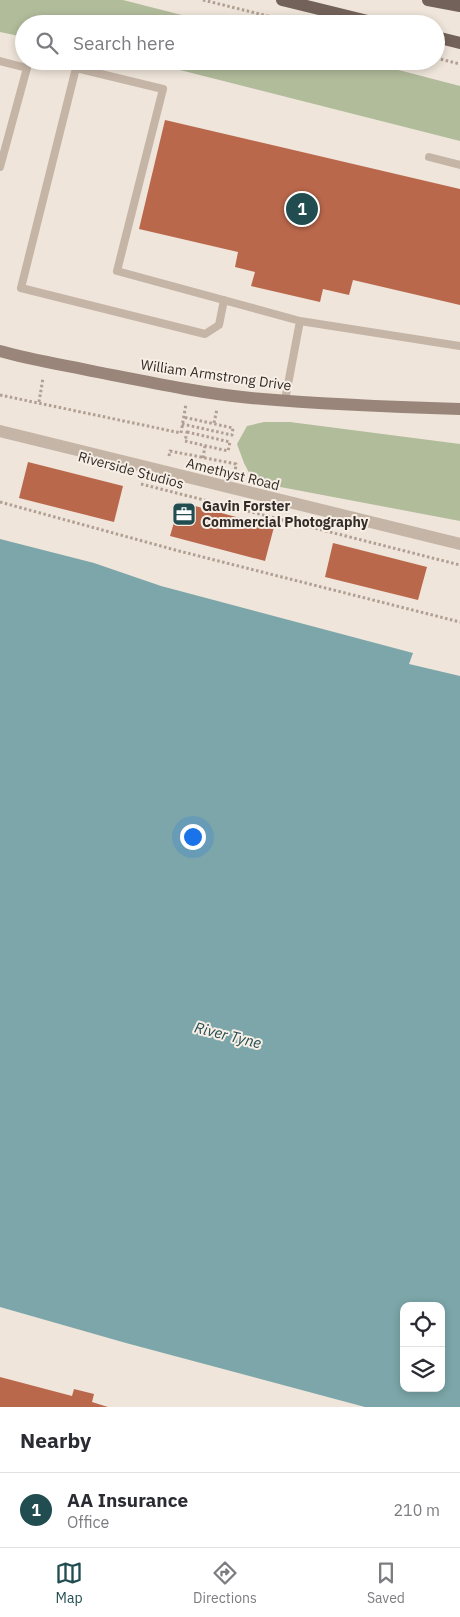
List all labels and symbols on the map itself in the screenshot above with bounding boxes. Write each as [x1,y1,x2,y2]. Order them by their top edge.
pin: 1 [286,190,318,228]
street label: William Armstrong Drive [139,356,293,395]
street label: Riverside Studios [76,447,186,493]
street label: Amethyst Road [184,454,282,494]
place label: Gavin Forster Commercial Photography [202,497,369,531]
office icon: Gavin Forster Commercial Photography [171,501,197,527]
your location [180,824,206,850]
water label: River Tyne [193,1018,264,1053]

